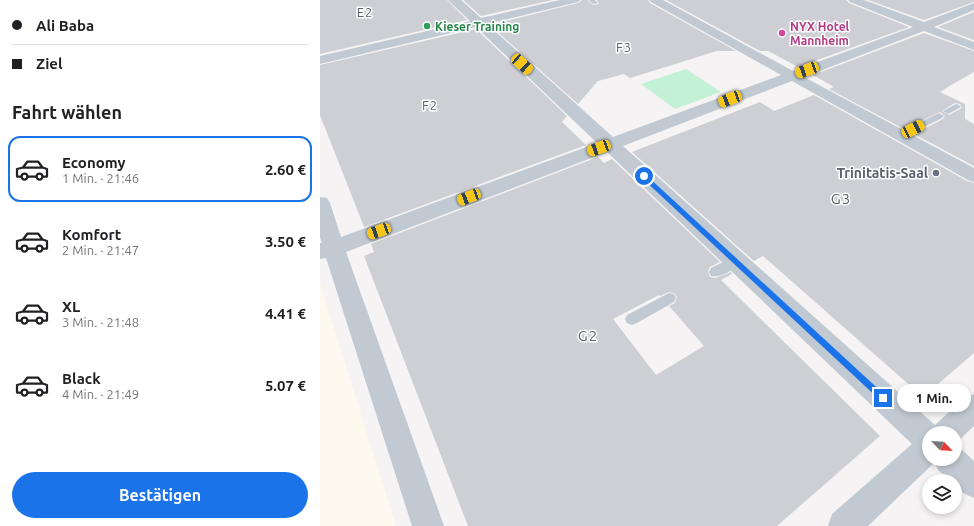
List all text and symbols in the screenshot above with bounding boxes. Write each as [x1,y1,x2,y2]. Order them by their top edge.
district label: E2 [357,5,373,19]
text: Ali Baba [36,17,94,34]
place label: Kieser Training [435,20,519,33]
place label: NYX Hotel Mannheim [790,20,850,47]
marker: Kieser Training [422,21,432,31]
marker: NYX Hotel Mannheim [777,28,787,38]
district label: F3 [616,40,632,54]
car [509,52,535,76]
text: Ziel [36,55,63,72]
car [794,60,820,80]
car [717,89,743,109]
district label: F2 [422,98,438,112]
text: Fahrt wählen [12,102,122,122]
car [900,118,926,140]
car [586,138,612,158]
icon: car [14,151,50,187]
text: Economy [62,154,126,171]
text: 2.60 € [265,161,306,178]
place label: Trinitatis-Saal [837,165,928,181]
route start [635,167,653,185]
marker: Trinitatis-Saal [931,168,941,178]
text: 1 Min. · 21:46 [62,171,139,185]
car [456,187,482,207]
district label: G3 [831,190,851,207]
car [366,221,392,241]
icon: car [14,223,50,259]
text: Komfort [62,226,121,243]
text: 3.50 € [265,233,306,250]
text: 2 Min. · 21:47 [62,243,139,257]
icon: car [14,295,50,331]
text: XL [62,298,80,315]
text: 4.41 € [265,305,306,322]
text: 3 Min. · 21:48 [62,315,139,329]
district label: G2 [578,327,598,344]
icon: car [14,367,50,403]
text: Black [62,370,101,387]
text: 5.07 € [265,377,306,394]
callout: 1 Min. [897,384,971,412]
text: 4 Min. · 21:49 [62,387,139,401]
route end [874,389,892,407]
text: 1 Min. [916,391,952,405]
north arrow [922,426,962,466]
map controls [922,426,962,514]
button: Bestätigen [12,472,308,518]
button: layers [922,474,962,514]

